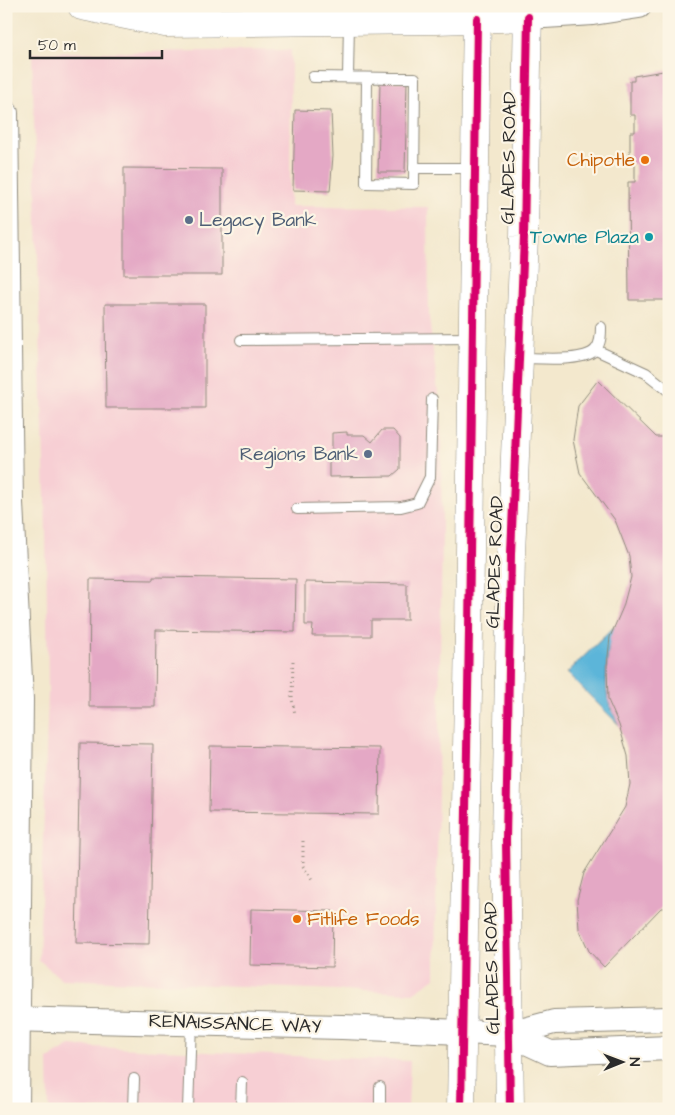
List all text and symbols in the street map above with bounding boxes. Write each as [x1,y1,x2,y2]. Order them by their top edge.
scale bar [30,28,162,60]
text: 50 m [38,35,76,56]
street label: GLADES ROAD [494,91,524,225]
place label: Chipotle [567,147,635,174]
marker: Chipotle [639,154,651,166]
place label: Legacy Bank [199,207,317,235]
marker: Legacy Bank [183,214,195,226]
place label: Towne Plaza [530,224,639,251]
marker: Towne Plaza [643,231,655,243]
place label: Regions Bank [240,441,358,469]
marker: Regions Bank [362,448,374,460]
street label: GLADES ROAD [479,495,511,629]
street label: GLADES ROAD [477,901,507,1035]
place label: Fitlife Foods [307,906,420,933]
marker: Fitlife Foods [291,913,303,925]
street label: RENAISSANCE WAY [148,1007,322,1041]
north arrow [598,1038,648,1088]
text: N [624,1057,644,1067]

